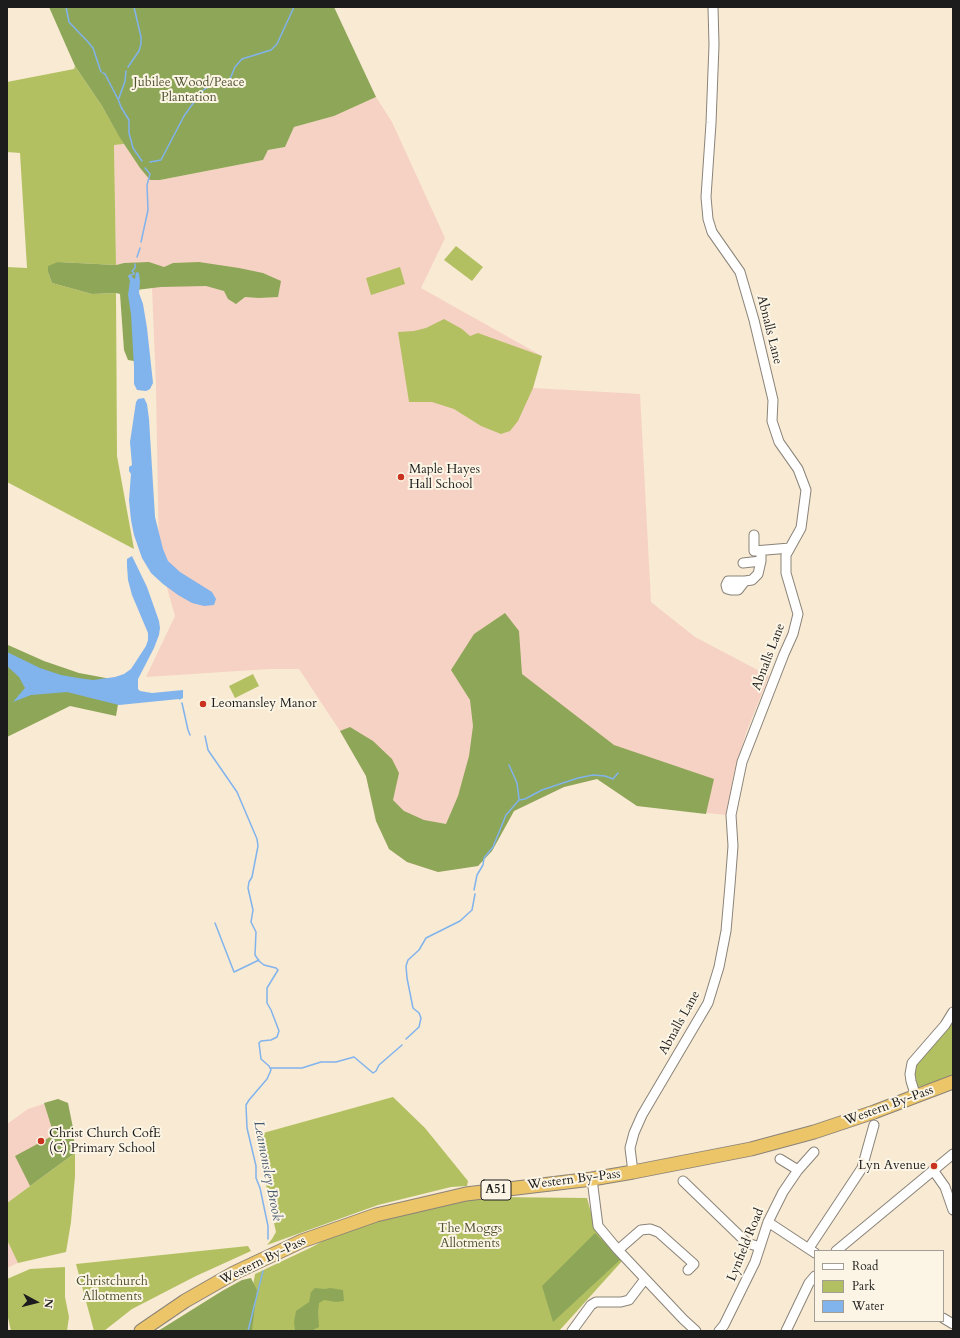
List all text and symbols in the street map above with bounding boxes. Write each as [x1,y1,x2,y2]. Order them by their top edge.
park label: Jubilee Wood/Peace Plantation [133,75,245,106]
street label: Abnalls Lane [753,294,785,366]
place label: Maple Hayes Hall School [409,462,480,493]
marker: Maple Hayes Hall School [396,472,406,482]
street label: Abnalls Lane [749,621,789,693]
place label: Leomansley Manor [211,696,317,712]
marker: Leomansley Manor [198,699,208,709]
street label: Abnalls Lane [656,988,704,1058]
street label: Western By-Pass [842,1083,936,1129]
water label: Leamonsley Brook [249,1120,285,1222]
place label: Christ Church CofE (C) Primary School [49,1126,161,1157]
marker: Christ Church CofE (C) Primary School [36,1136,46,1146]
place label: Lyn Avenue [858,1158,926,1174]
marker: Lyn Avenue [929,1161,939,1171]
street label: Western By-Pass [527,1167,621,1193]
road number: A51 [481,1180,511,1200]
street label: Lynfield Road [724,1206,768,1284]
park label: The Moggs Allotments [438,1221,502,1252]
street label: Western By-Pass [217,1233,309,1289]
legend [814,1250,944,1322]
text: Road [852,1258,878,1274]
park label: Christchurch Allotments [76,1274,148,1305]
text: Park [852,1278,875,1294]
north arrow [16,1282,56,1322]
text: N [40,1298,56,1309]
text: Water [852,1298,884,1314]

